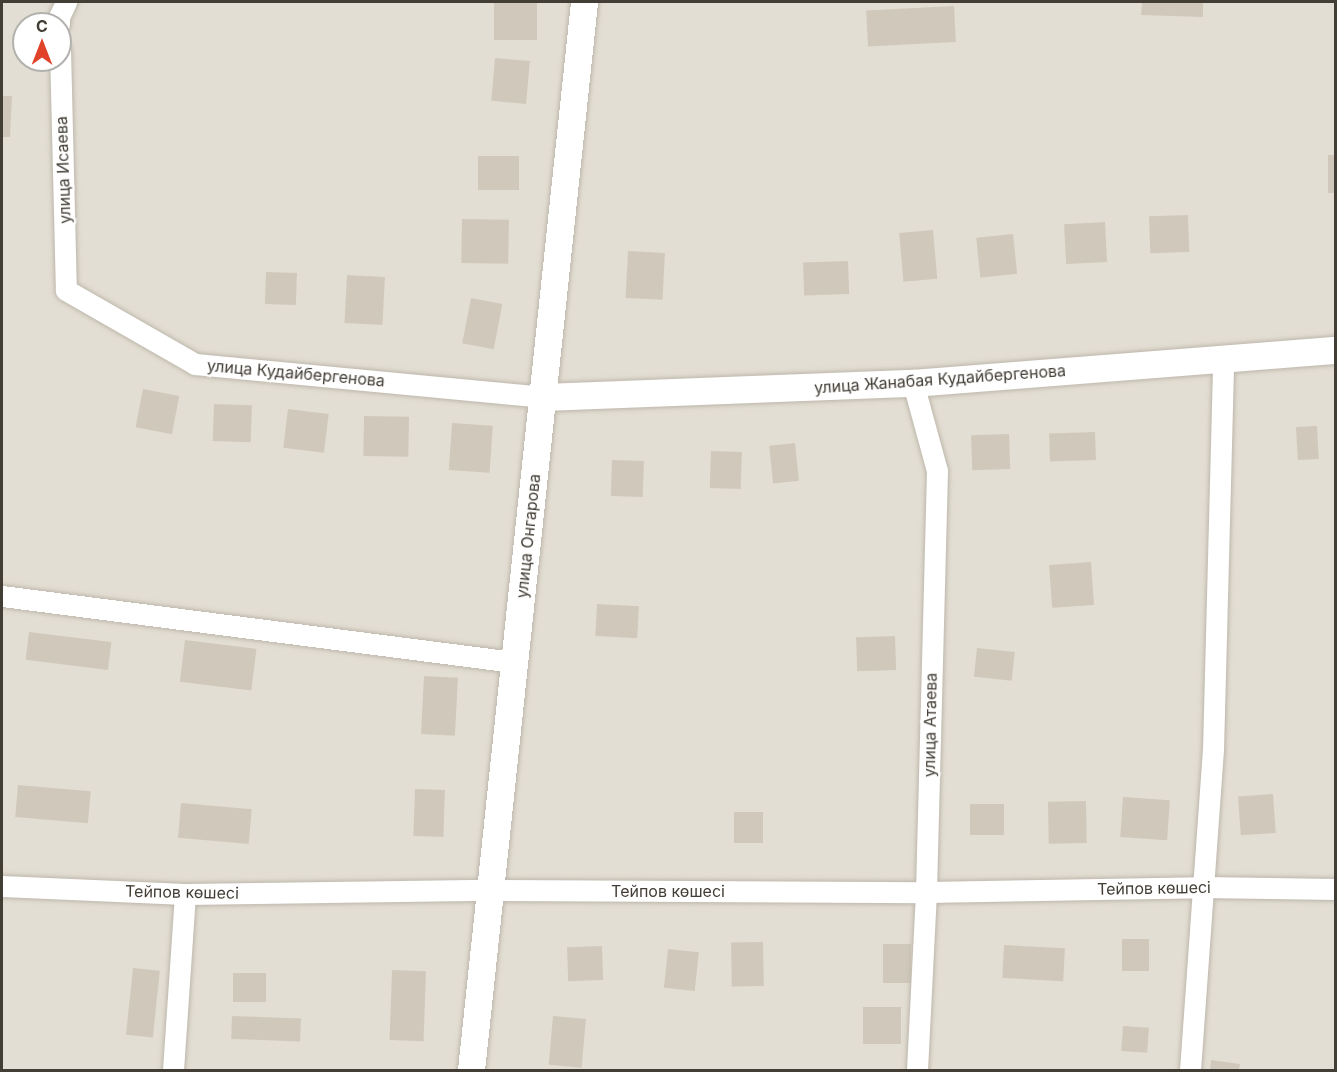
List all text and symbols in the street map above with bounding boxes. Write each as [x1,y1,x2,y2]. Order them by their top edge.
north arrow [12,12,72,72]
text: С [36,16,48,36]
street label: улица Исаева [52,116,74,224]
street label: улица Кудайбергенова [206,356,386,390]
street label: улица Жанабая Кудайбергенова [814,361,1066,397]
street label: улица Онгарова [512,473,544,599]
street label: улица Атаева [919,673,941,777]
street label: Тейпов көшесі [1097,877,1211,899]
street label: Тейпов көшесі [125,881,239,903]
street label: Тейпов көшесі [611,881,725,901]

